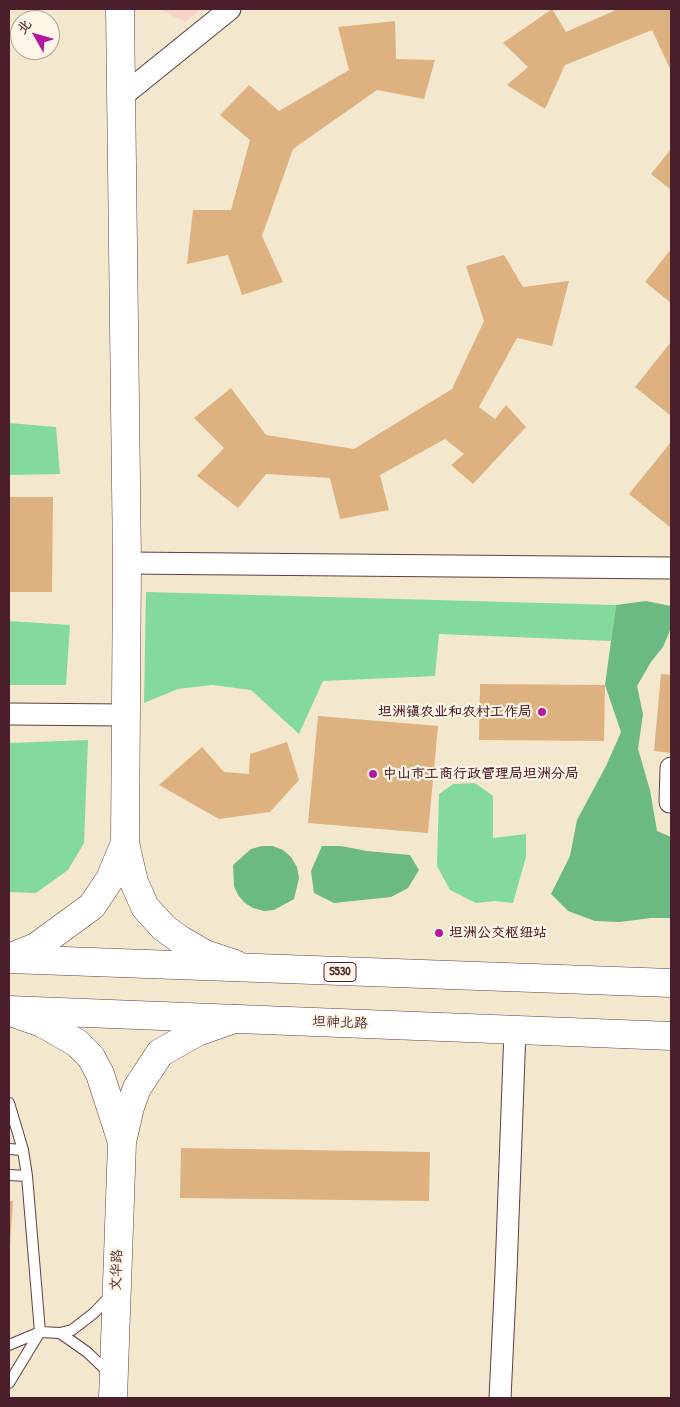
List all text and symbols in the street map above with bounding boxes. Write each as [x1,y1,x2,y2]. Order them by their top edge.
north arrow [10,10,60,60]
text: 北 [12,15,35,37]
place label: 坦洲镇农业和农村工作局 [378,704,532,720]
marker: 坦洲镇农业和农村工作局 [536,706,548,718]
place label: 中山市工商行政管理局坦洲分局 [383,766,579,782]
marker: 中山市工商行政管理局坦洲分局 [367,768,379,780]
place label: 坦洲公交枢纽站 [449,925,547,941]
marker: 坦洲公交枢纽站 [433,927,445,939]
road number: S530 [324,962,356,982]
street label: 坦神北路 [312,1014,368,1032]
street label: 文华路 [108,1249,126,1291]

